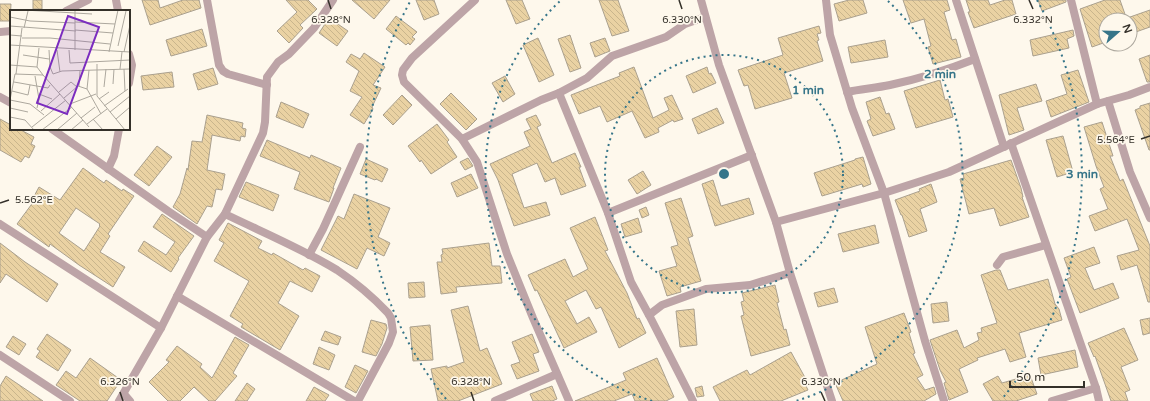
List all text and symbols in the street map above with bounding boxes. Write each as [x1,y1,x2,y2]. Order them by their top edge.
inset map [10,10,130,130]
north arrow [1098,12,1138,52]
text: 6.328°N [311,14,351,26]
text: 6.330°N [662,14,702,26]
text: 6.332°N [1013,14,1053,26]
text: N [1119,22,1135,35]
text: 2 min [924,67,956,81]
text: 1 min [792,83,824,97]
text: 5.564°E [1097,134,1135,146]
centre of rings [717,167,731,181]
text: 3 min [1066,167,1098,181]
text: 5.562°E [15,194,53,206]
scale bar [1010,363,1084,389]
text: 50 m [1016,370,1045,384]
text: 6.326°N [100,376,140,388]
text: 6.328°N [451,376,491,388]
text: 6.330°N [801,376,841,388]

